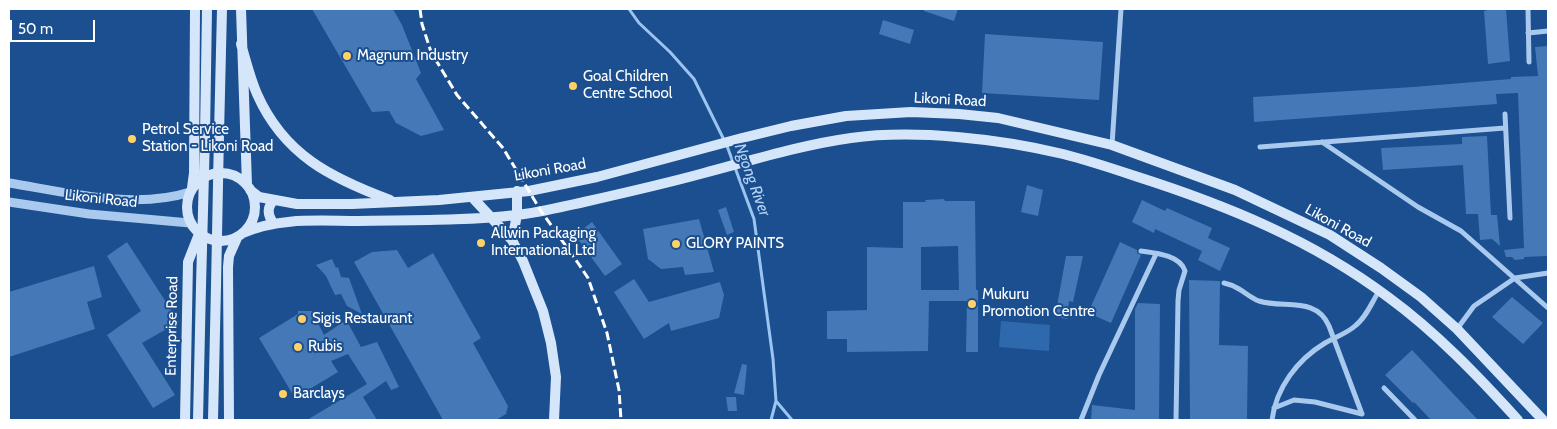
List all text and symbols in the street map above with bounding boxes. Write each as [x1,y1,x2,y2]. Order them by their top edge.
scale bar [12,10,98,42]
text: 50 m [18,20,53,38]
place label: Magnum Industry [357,47,468,65]
marker: Magnum Industry [341,50,353,62]
place label: Goal Children Centre School [583,68,672,103]
marker: Goal Children Centre School [567,80,579,92]
street label: Likoni Road [913,89,987,111]
place label: Petrol Service Station - Likoni Road [142,121,273,156]
marker: Petrol Service Station - Likoni Road [126,133,138,145]
water label: Ngong River [730,141,774,219]
street label: Likoni Road [513,155,587,185]
street label: Likoni Road [64,186,138,212]
street label: Likoni Road [1302,200,1374,252]
place label: Allwin Packaging International Ltd [491,225,596,260]
place label: GLORY PAINTS [686,235,784,253]
marker: Allwin Packaging International Ltd [475,237,487,249]
marker: GLORY PAINTS [670,238,682,250]
street label: Enterprise Road [162,276,182,376]
place label: Mukuru Promotion Centre [982,286,1095,321]
marker: Mukuru Promotion Centre [966,298,978,310]
place label: Sigis Restaurant [312,310,412,328]
marker: Sigis Restaurant [296,313,308,325]
place label: Rubis [308,338,342,356]
marker: Rubis [292,341,304,353]
place label: Barclays [293,385,345,403]
marker: Barclays [277,388,289,400]

